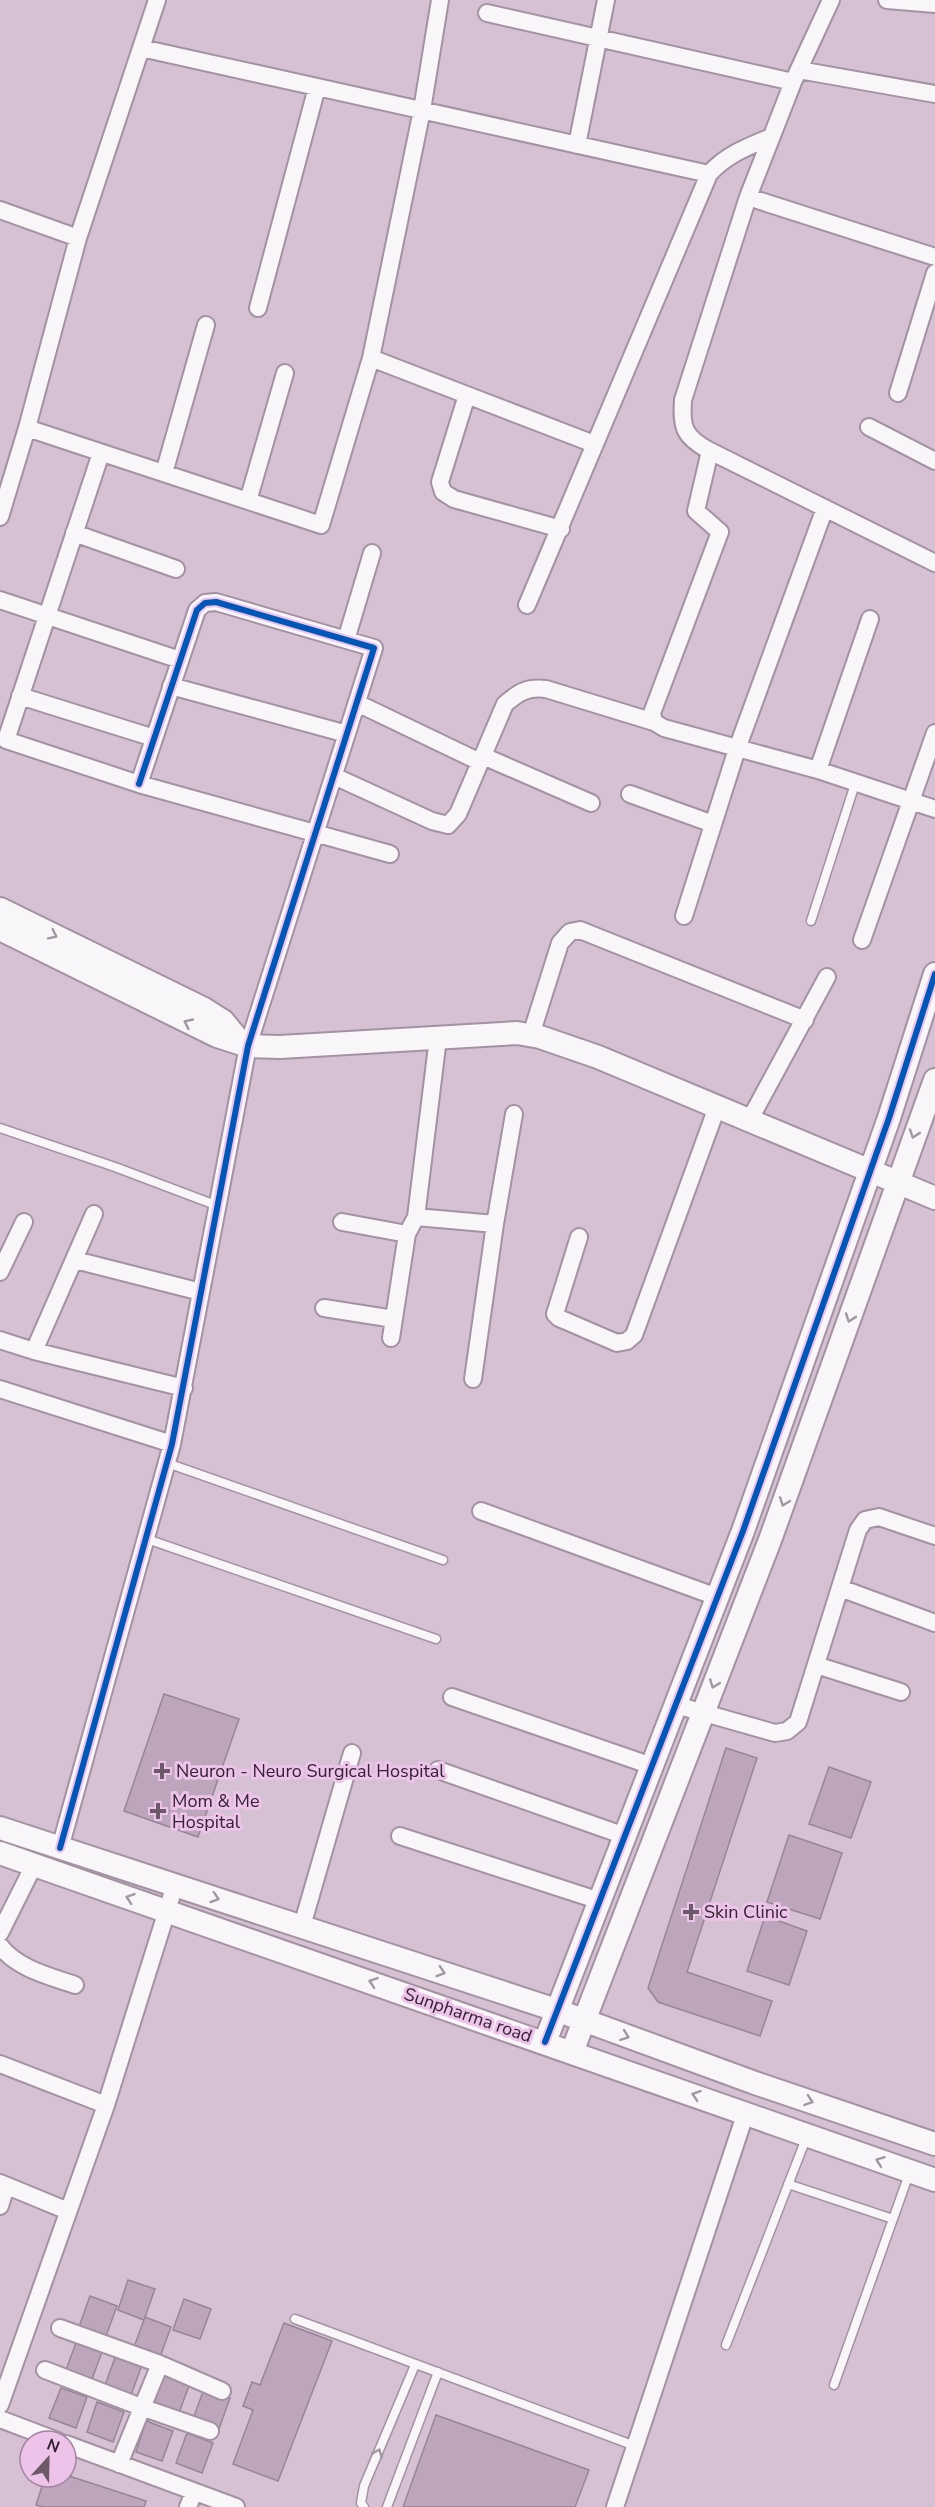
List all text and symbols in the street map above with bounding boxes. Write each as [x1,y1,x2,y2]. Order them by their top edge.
one-way arrow [46,927,57,939]
one-way arrow [184,1018,195,1030]
one-way arrow [909,1128,922,1139]
one-way arrow [844,1312,857,1323]
one-way arrow [778,1496,791,1507]
one-way arrow [709,1678,721,1689]
place label: Neuron - Neuro Surgical Hospital [176,1759,445,1783]
marker: Neuron - Neuro Surgical Hospital [153,1762,171,1780]
place label: Mom & Me Hospital [172,1789,260,1834]
marker: Mom & Me Hospital [149,1802,167,1820]
one-way arrow [210,1891,220,1903]
one-way arrow [125,1892,136,1905]
place label: Skin Clinic [704,1900,787,1924]
marker: Skin Clinic [682,1903,700,1921]
one-way arrow [435,1965,446,1977]
one-way arrow [368,1977,379,1990]
street label: Sunpharma road [401,1982,535,2048]
one-way arrow [619,2028,630,2041]
one-way arrow [691,2089,702,2102]
one-way arrow [803,2093,814,2106]
one-way arrow [875,2155,886,2168]
north arrow [18,2429,78,2489]
text: N [44,2434,63,2458]
one-way arrow [371,2448,383,2459]

